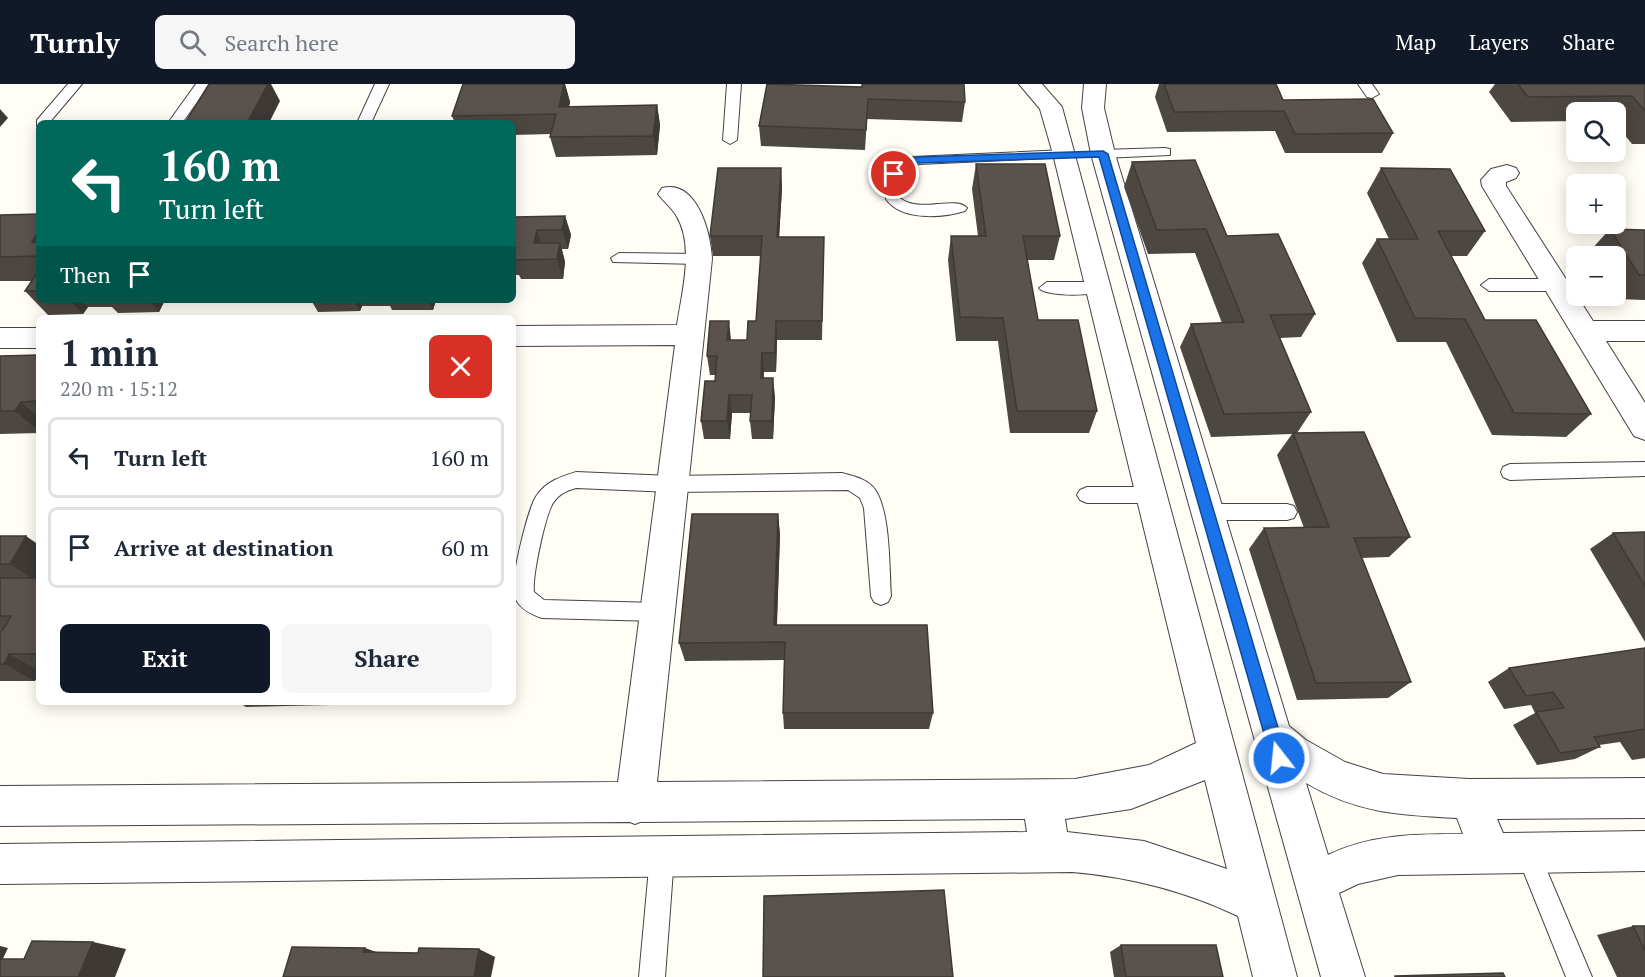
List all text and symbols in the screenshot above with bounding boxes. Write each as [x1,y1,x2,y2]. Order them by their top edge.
search box [155,15,575,69]
text: Turnly [30,24,119,61]
icon: search [176,26,209,59]
text: Search here [224,28,339,57]
text: Map [1395,28,1436,56]
text: Layers [1469,28,1529,56]
text: Share [1562,28,1615,56]
map controls [1566,102,1626,306]
button: search [1566,102,1626,162]
text: 160 m [159,137,280,193]
icon: left [60,144,138,222]
pin [868,148,919,199]
icon: arrive [877,157,910,190]
button: + [1566,174,1626,234]
text: Turn left [159,191,264,227]
button: − [1566,246,1626,306]
icon: arrive [123,258,156,291]
text: Then [60,260,111,289]
text: 1 min [60,329,158,376]
button: close [429,335,492,398]
text: 220 m · 15:12 [60,375,178,402]
icon: left [63,441,96,474]
text: Turn left [114,443,207,472]
text: 160 m [429,443,489,472]
icon: arrive [63,531,96,564]
text: Arrive at destination [114,533,333,562]
text: 60 m [441,533,489,562]
button: Exit [60,624,270,693]
button: Share [282,624,492,693]
position arrow [1247,726,1311,790]

